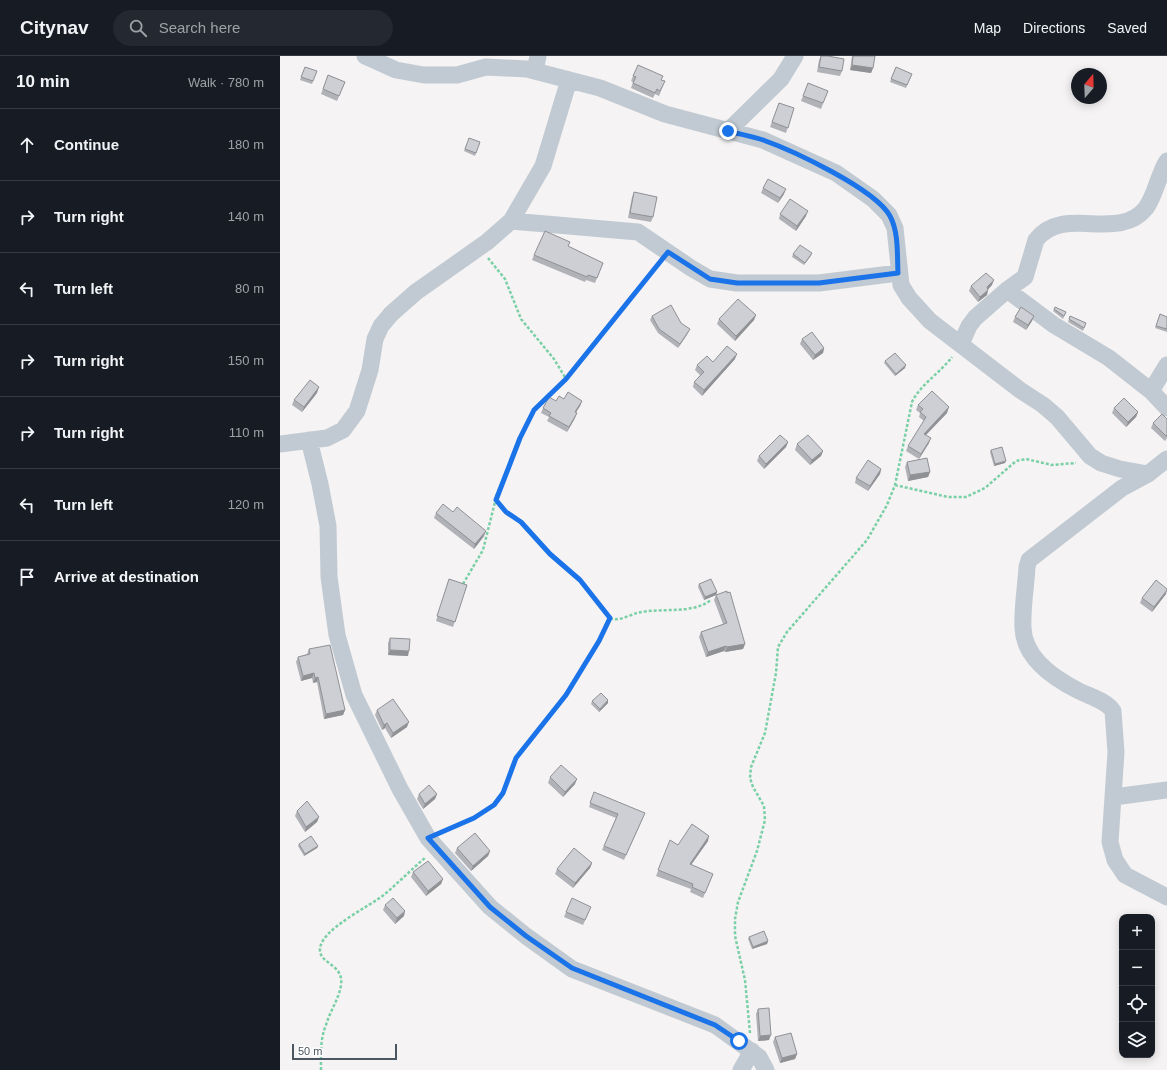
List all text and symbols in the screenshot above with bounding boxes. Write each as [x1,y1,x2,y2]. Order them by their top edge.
search box [113,10,393,46]
text: Citynav [20,17,89,38]
icon: search [127,17,149,39]
text: Search here [159,19,240,36]
text: Map [974,20,1001,36]
text: Directions [1023,20,1085,36]
text: Saved [1107,20,1147,36]
north arrow [1071,68,1107,104]
text: 10 min [16,72,70,91]
text: Walk · 780 m [188,75,264,90]
route end [719,122,737,140]
icon: ahead [16,134,38,156]
text: Continue [54,136,119,153]
text: 180 m [228,137,264,152]
icon: right [16,206,38,228]
text: Turn right [54,208,124,225]
text: 140 m [228,209,264,224]
icon: left [16,278,38,300]
text: Turn left [54,280,113,297]
text: 80 m [235,281,264,296]
icon: right [16,350,38,372]
text: Turn right [54,352,124,369]
text: 150 m [228,353,264,368]
icon: right [16,422,38,444]
text: Turn right [54,424,124,441]
text: 110 m [229,425,264,440]
icon: left [16,494,38,516]
text: Turn left [54,496,113,513]
text: 120 m [228,497,264,512]
icon: arrive [16,566,38,588]
text: Arrive at destination [54,568,199,585]
map controls [1119,914,1155,1058]
button: + [1119,914,1155,950]
button: − [1119,950,1155,986]
button: locate [1119,986,1155,1022]
button: layers [1119,1022,1155,1058]
route start [730,1032,748,1050]
scale bar [292,1042,397,1061]
text: 50 m [298,1045,322,1057]

